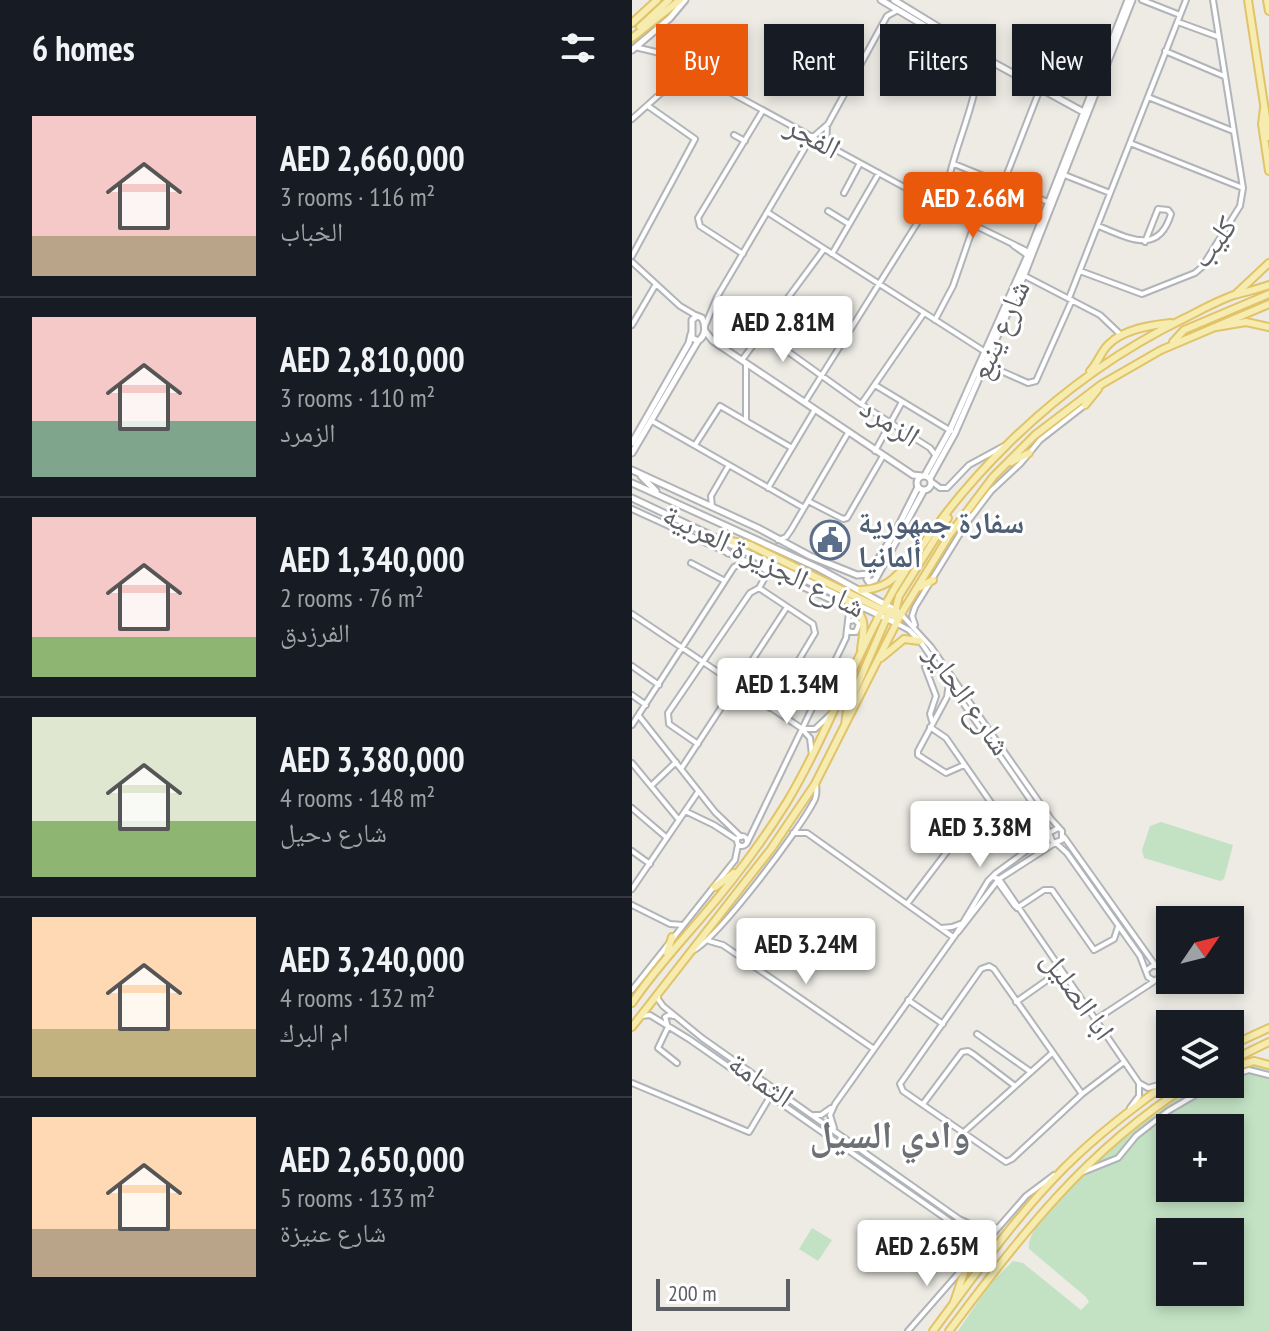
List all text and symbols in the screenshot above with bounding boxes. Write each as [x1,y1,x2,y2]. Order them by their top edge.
chip: Buy [656,24,748,96]
chip: Rent [764,24,864,96]
chip: Filters [880,24,996,96]
chip: New [1012,24,1111,96]
text: 6 homes [32,26,135,70]
icon: filters [556,26,600,70]
street label: الفجر [778,104,848,167]
text: AED 2,660,000 [280,136,465,180]
icon: home [96,148,192,244]
pin: AED 2.66M [881,172,1065,240]
text: 3 rooms · 116 m² [280,180,435,213]
text: AED 2.66M [921,181,1025,214]
street label: كليب [1181,207,1245,275]
text: الخباب [280,215,343,248]
street label: شارع ينبع [959,273,1039,386]
pin: AED 2.81M [691,296,875,364]
text: AED 2.81M [731,305,835,338]
text: AED 2,810,000 [280,337,465,381]
icon: home [96,349,192,445]
text: 3 rooms · 110 m² [280,381,435,414]
street label: الزمرد [853,387,928,454]
text: الزمرد [280,416,335,449]
street label: شارع الجزيرة العربية [657,494,872,626]
place label: سفارة جمهورية ألمانيا [858,502,1024,575]
public building icon: سفارة جمهورية ألمانيا [809,519,851,561]
text: AED 1,340,000 [280,537,465,581]
icon: home [96,549,192,645]
text: 2 rooms · 76 m² [280,581,424,614]
text: الفرزدق [280,616,350,649]
street label: شارع الحاير [915,635,1022,763]
pin: AED 1.34M [695,658,879,726]
text: AED 1.34M [735,667,839,700]
text: AED 3,380,000 [280,737,465,781]
icon: home [96,749,192,845]
text: 4 rooms · 148 m² [280,781,435,814]
pin: AED 3.38M [888,801,1072,869]
text: AED 3.38M [928,810,1032,843]
text: شارع دحيل [280,816,387,849]
north arrow [1156,906,1244,994]
map controls [1156,906,1244,1306]
pin: AED 3.24M [714,918,898,986]
text: AED 3.24M [754,927,858,960]
text: AED 3,240,000 [280,937,465,981]
street label: ابا الصليل [1034,941,1124,1047]
icon: home [96,949,192,1045]
text: 4 rooms · 132 m² [280,981,435,1014]
button: layers [1156,1010,1244,1098]
text: ام البرك [280,1016,349,1049]
street label: الثمامة [721,1042,802,1115]
district label: وادي السيل [810,1109,970,1164]
button: + [1156,1114,1244,1202]
text: AED 2,650,000 [280,1137,465,1181]
icon: home [96,1149,192,1245]
text: 5 rooms · 133 m² [280,1181,435,1214]
text: شارع عنيزة [280,1216,386,1249]
button: − [1156,1218,1244,1306]
pin: AED 2.65M [835,1220,1019,1288]
text: AED 2.65M [875,1229,979,1262]
scale bar [656,1275,790,1311]
text: 200 m [668,1279,717,1307]

